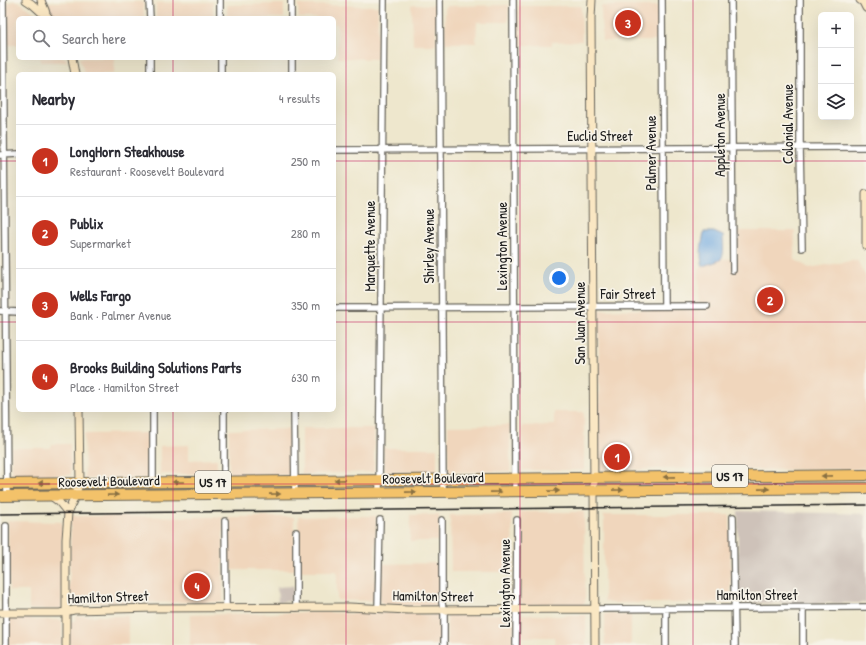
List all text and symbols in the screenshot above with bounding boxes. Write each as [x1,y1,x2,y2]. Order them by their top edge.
pin: 3 [615,8,641,38]
map controls [818,12,854,120]
button: + [818,12,854,48]
search box [16,16,336,60]
icon: search [30,27,52,49]
text: Search here [62,28,126,49]
button: − [818,48,854,84]
street label: Colonial Avenue [778,84,797,164]
button: layers [818,84,854,120]
text: Nearby [32,87,75,110]
text: 4 results [279,89,320,107]
street label: Appleton Avenue [710,93,730,177]
street label: Palmer Avenue [641,115,660,191]
street label: Euclid Street [567,126,633,145]
text: LongHorn Steakhouse [70,141,184,162]
text: 1 [43,152,47,170]
text: 250 m [291,152,320,170]
text: Restaurant · Roosevelt Boulevard [70,162,224,180]
street label: Marquette Avenue [360,200,380,291]
street label: Lexington Avenue [492,201,512,290]
street label: Shirley Avenue [419,208,439,283]
text: Publix [70,213,103,234]
text: 2 [42,224,48,242]
text: 280 m [291,224,320,242]
text: Supermarket [70,234,131,252]
your location [549,268,569,288]
street label: San Juan Avenue [570,281,589,364]
street label: Fair Street [599,284,656,303]
text: Wells Fargo [70,285,131,306]
pin: 2 [757,285,783,315]
text: 3 [42,296,48,314]
text: 350 m [291,296,320,314]
text: Bank · Palmer Avenue [70,306,171,324]
text: Brooks Building Solutions Parts [70,357,241,378]
text: 4 [43,368,47,386]
text: 630 m [291,368,320,386]
text: Place · Hamilton Street [70,378,179,396]
pin: 1 [604,442,630,472]
road number: US 17 [712,465,748,487]
street label: Roosevelt Boulevard [382,467,484,488]
street label: Roosevelt Boulevard [58,470,160,491]
road number: US 17 [195,471,231,493]
one-way arrow [821,472,833,479]
one-way arrow [662,474,675,480]
one-way arrow [333,477,346,483]
one-way arrow [171,479,184,485]
one-way arrow [37,480,50,486]
one-way arrow [758,486,771,492]
one-way arrow [612,487,624,494]
one-way arrow [548,488,561,494]
one-way arrow [405,489,417,496]
one-way arrow [490,489,503,495]
one-way arrow [269,491,282,497]
one-way arrow [107,492,120,498]
street label: Lexington Avenue [495,538,515,627]
pin: 4 [184,571,210,601]
street label: Hamilton Street [392,585,474,606]
street label: Hamilton Street [716,585,798,604]
street label: Hamilton Street [67,586,149,607]

